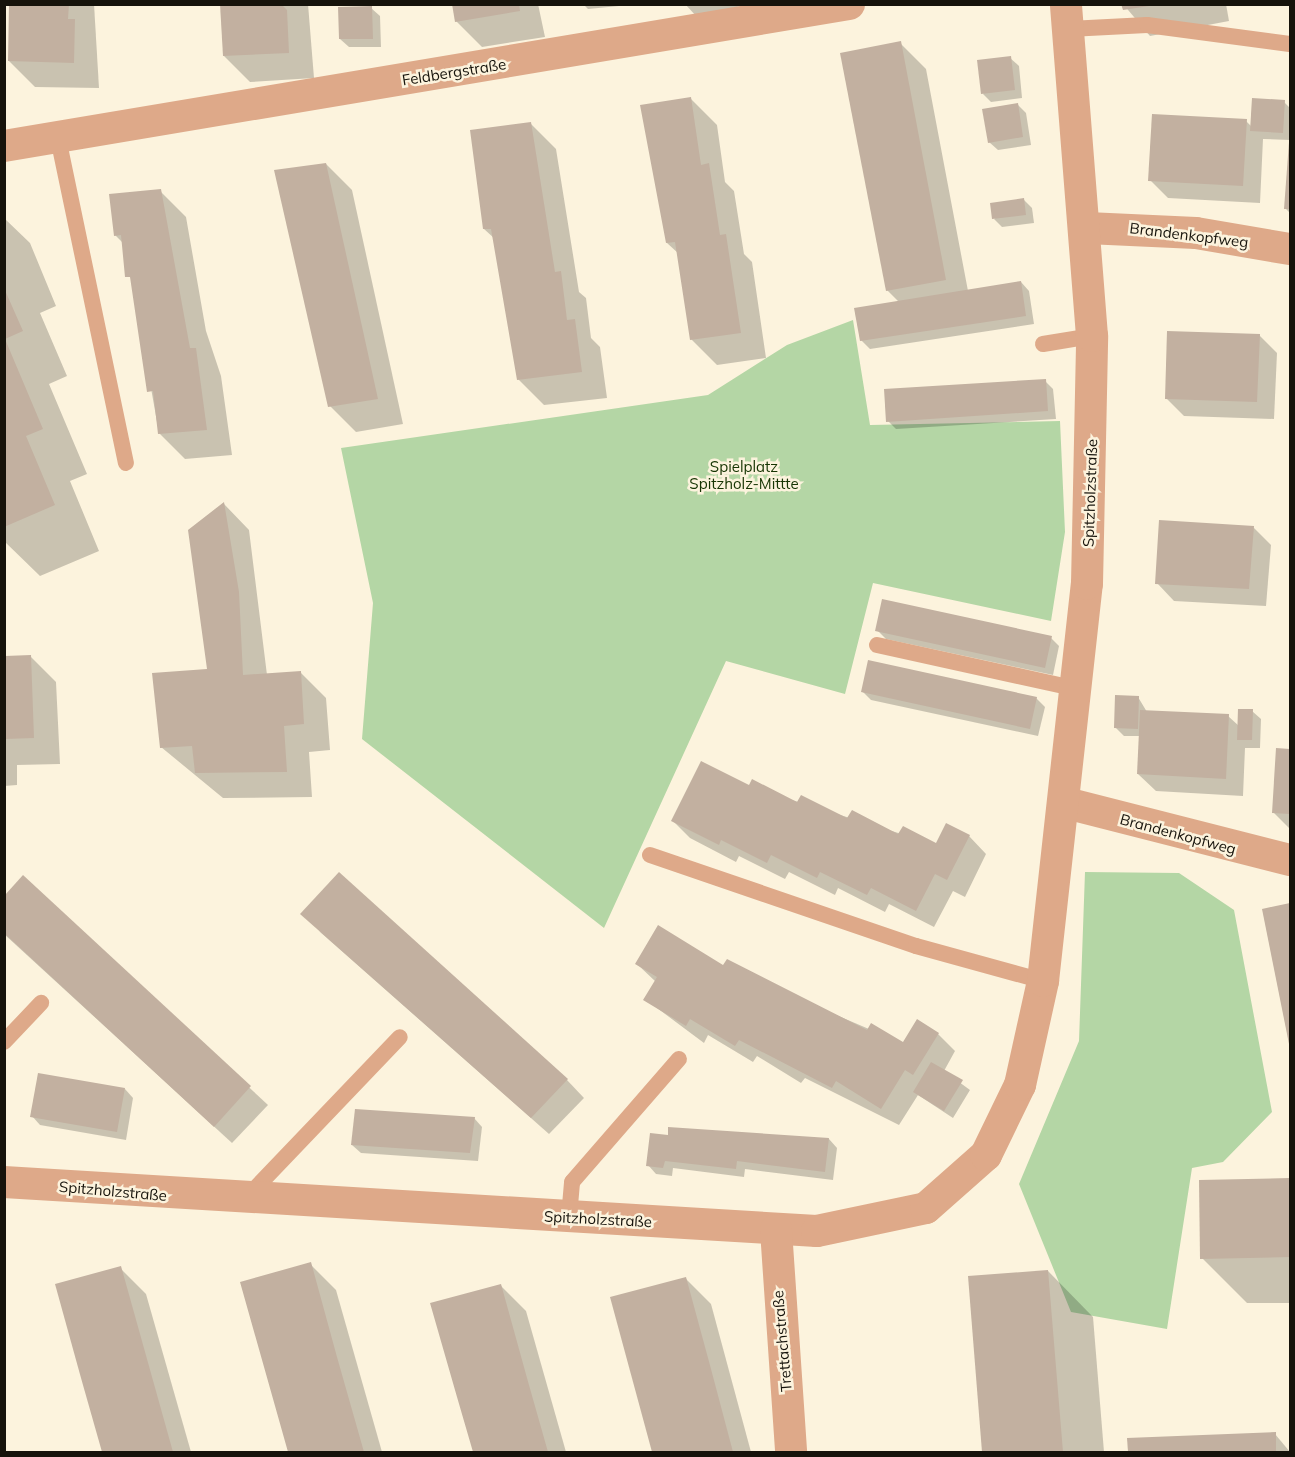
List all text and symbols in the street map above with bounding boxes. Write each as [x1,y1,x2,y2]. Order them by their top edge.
street label: Feldbergstraße [401,55,507,89]
street label: Brandenkopfweg [1129,219,1249,251]
street label: Spitzholzstraße [1079,439,1101,547]
park label: Spielplatz Spitzholz-Mittte [689,457,799,492]
street label: Brandenkopfweg [1118,810,1238,858]
street label: Spitzholzstraße [58,1177,168,1205]
street label: Spitzholzstraße [543,1207,653,1231]
street label: Trettachstraße [769,1290,795,1392]

